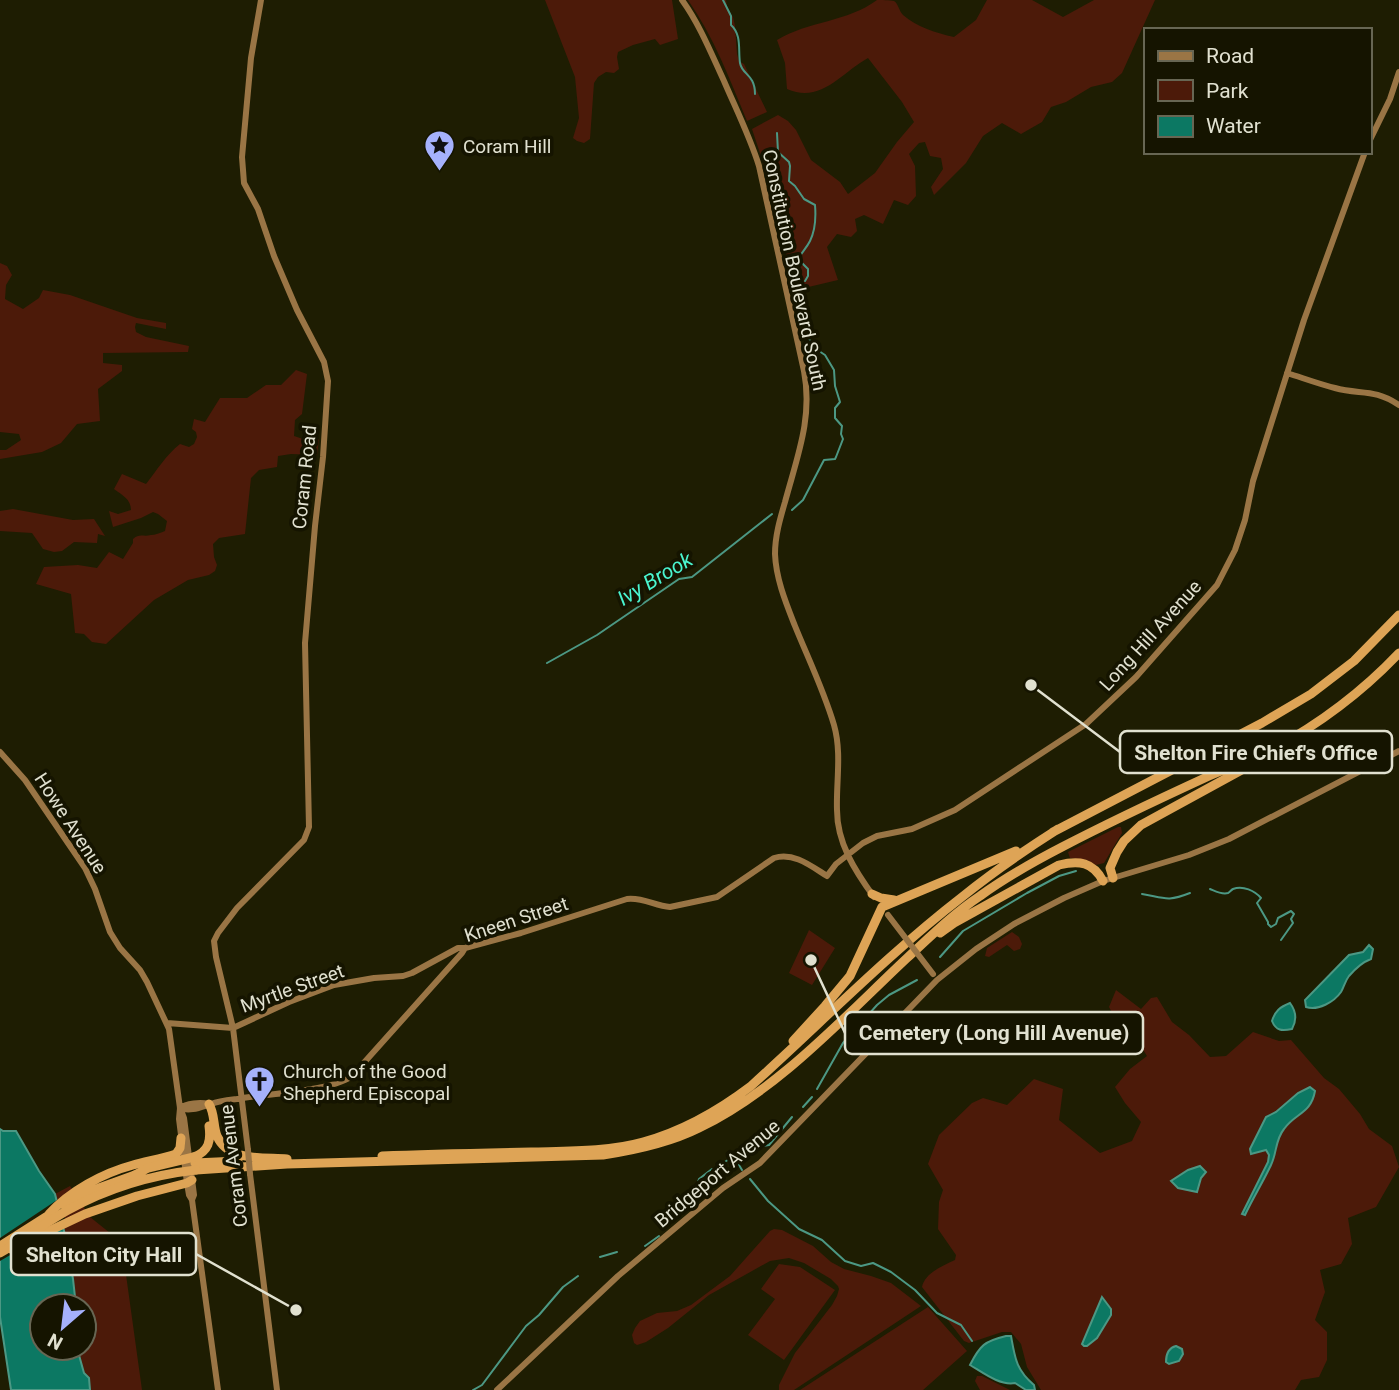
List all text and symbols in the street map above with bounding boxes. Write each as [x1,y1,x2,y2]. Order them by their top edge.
legend [1144,28,1371,154]
text: Road [1206,44,1254,68]
text: Park [1206,79,1249,103]
text: Water [1206,114,1261,138]
place icon: Coram Hill [423,129,457,173]
place label: Coram Hill [463,135,551,158]
street label: Constitution Boulevard South [758,147,831,393]
street label: Coram Road [288,424,321,530]
water label: Ivy Brook [613,547,697,611]
street label: Long Hill Avenue [1095,575,1206,695]
callout: Shelton Fire Chief's Office [1120,731,1392,773]
text: Shelton Fire Chief's Office [1134,741,1378,765]
street label: Howe Avenue [29,769,112,878]
street label: Kneen Street [461,892,571,947]
street label: Myrtle Street [237,959,347,1018]
callout: Cemetery (Long Hill Avenue) [845,1012,1143,1054]
text: Cemetery (Long Hill Avenue) [859,1021,1129,1045]
place label: Church of the Good Shepherd Episcopal [283,1060,450,1105]
church icon: Church of the Good Shepherd Episcopal [243,1065,277,1109]
street label: Coram Avenue [215,1103,252,1228]
street label: Bridgeport Avenue [650,1114,784,1232]
callout: Shelton City Hall [11,1233,196,1275]
text: Shelton City Hall [26,1243,182,1267]
north arrow [28,1292,98,1362]
text: N [44,1328,67,1355]

